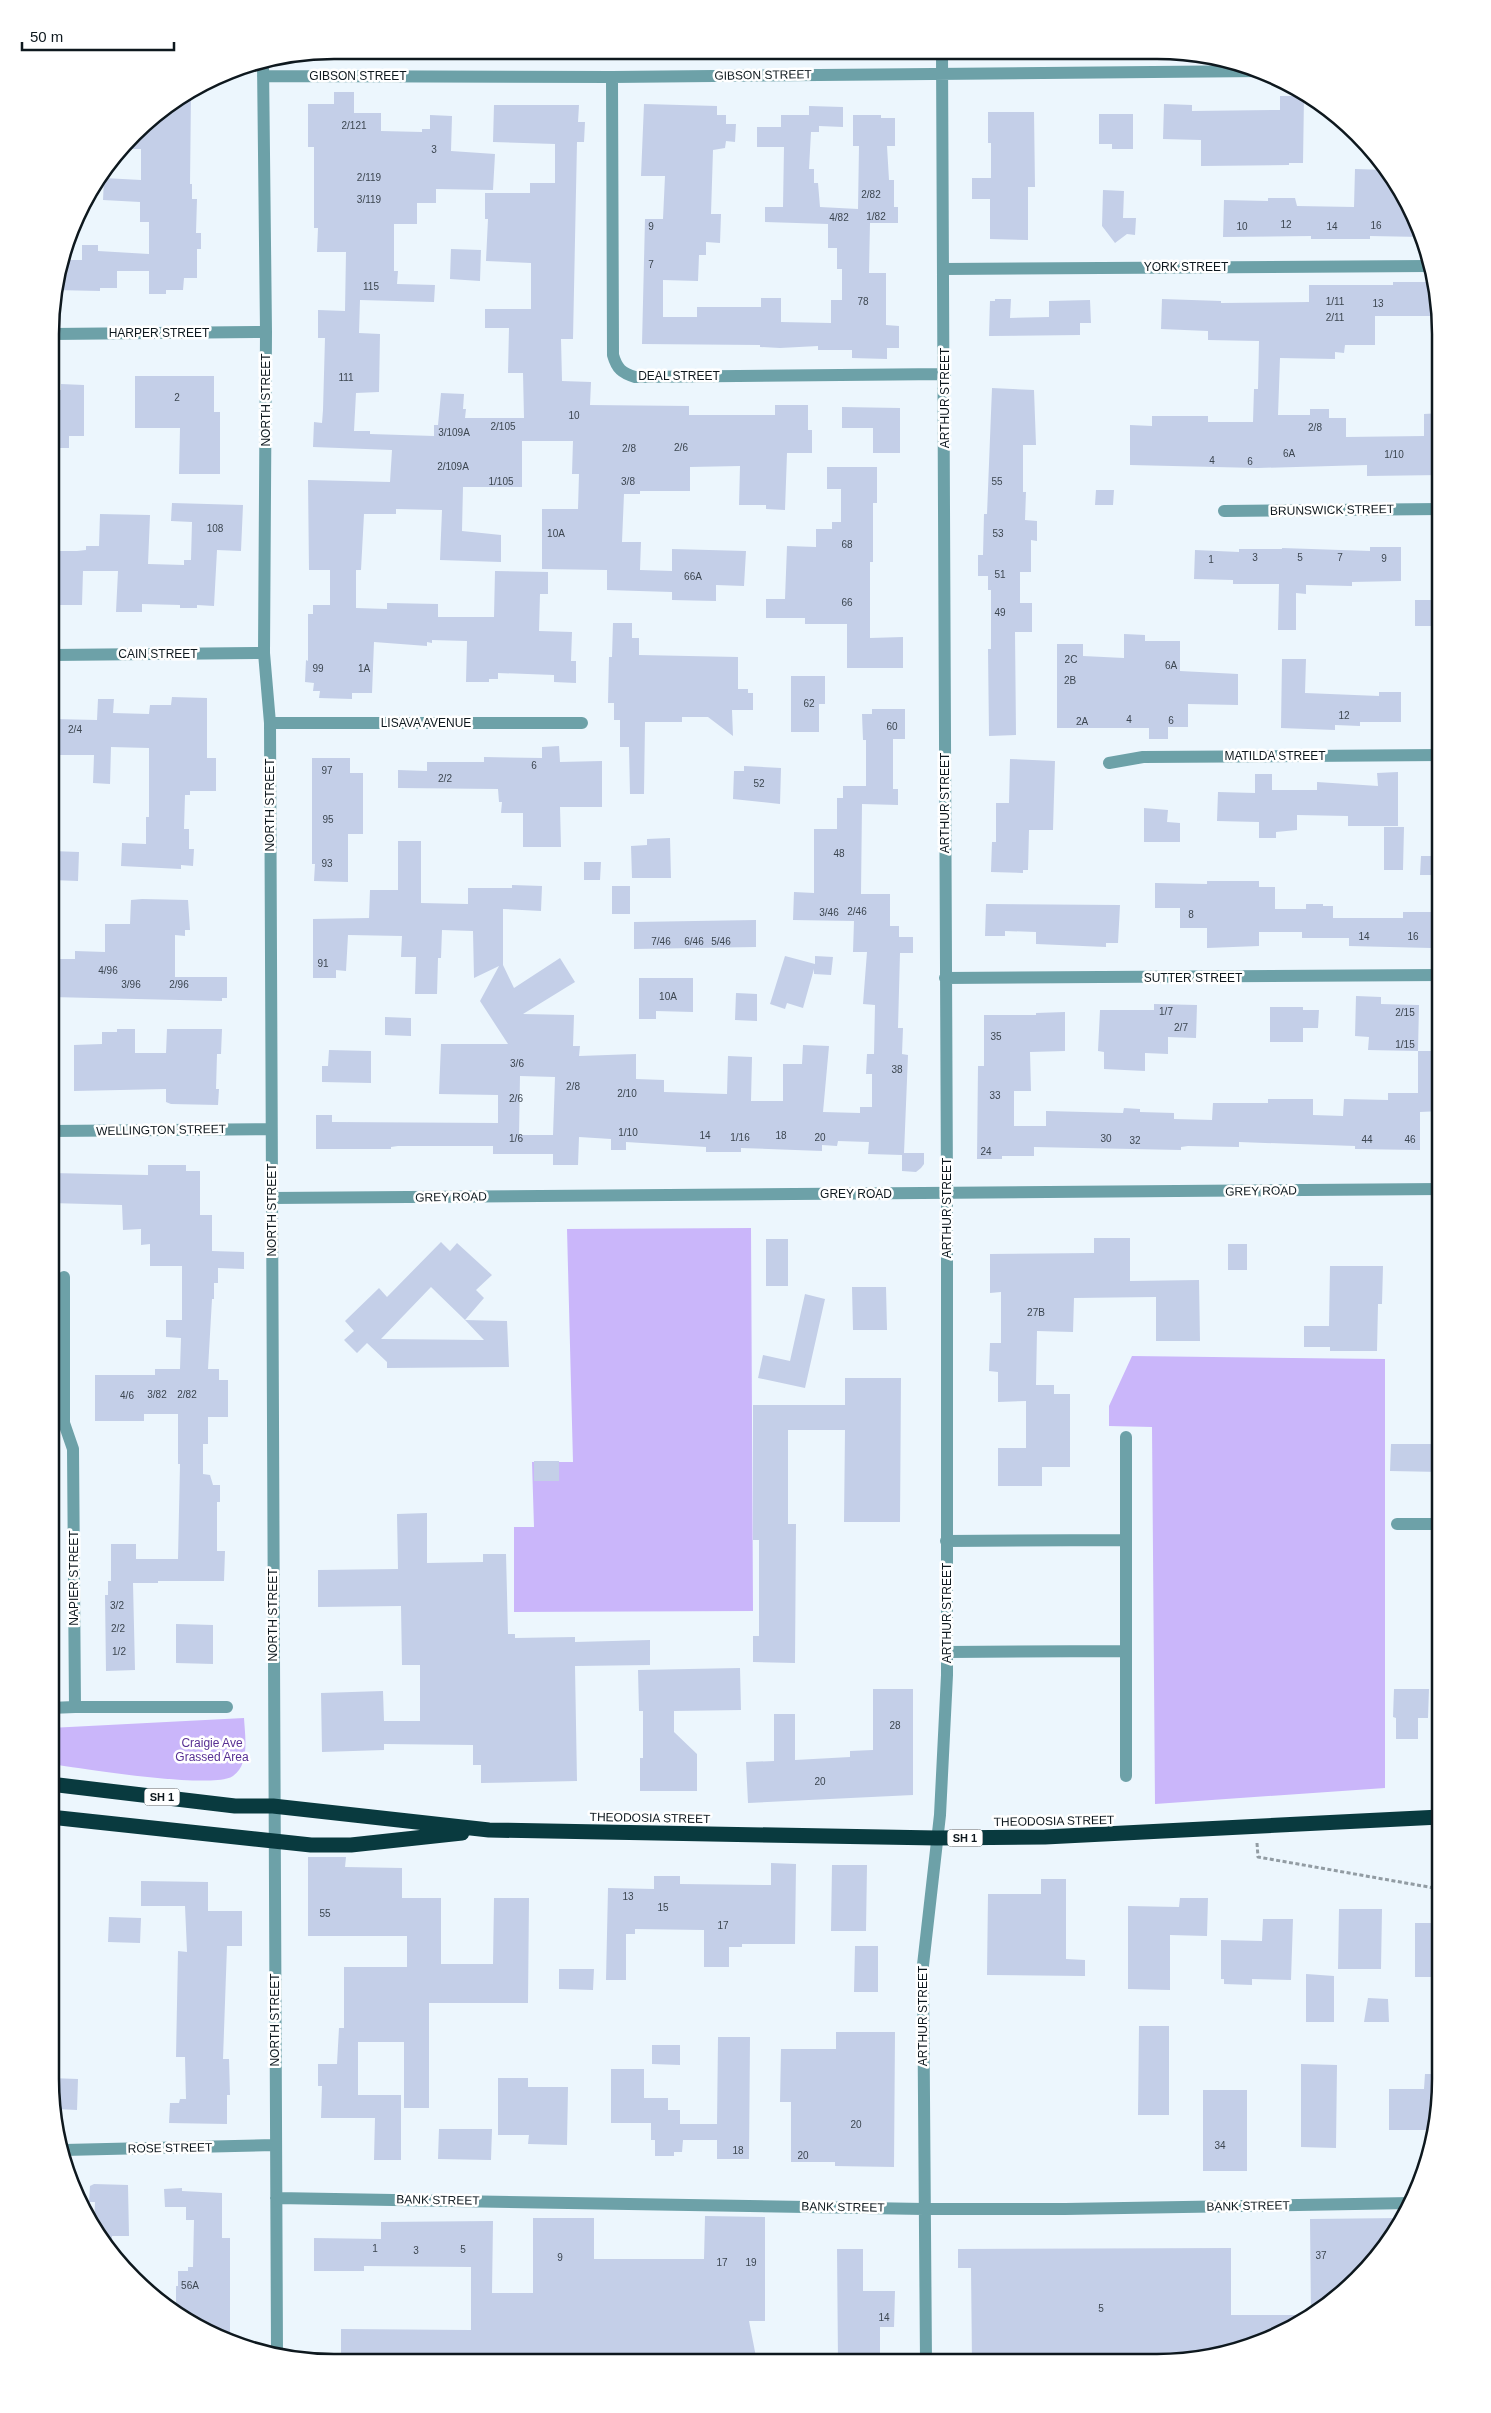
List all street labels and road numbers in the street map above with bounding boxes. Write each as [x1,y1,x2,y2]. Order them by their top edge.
street label: GIBSON STREET [714,67,812,83]
street label: GIBSON STREET [309,69,407,83]
street label: YORK STREET [1144,260,1229,274]
street label: HARPER STREET [109,326,210,340]
street label: ARTHUR STREET [938,347,952,448]
street label: NORTH STREET [259,353,273,447]
street label: DEAL STREET [638,369,720,383]
street label: BRUNSWICK STREET [1270,502,1395,518]
street label: CAIN STREET [118,647,198,661]
street label: LISAVA AVENUE [381,716,471,730]
street label: MATILDA STREET [1224,749,1326,763]
street label: ARTHUR STREET [938,752,952,853]
street label: NORTH STREET [263,758,277,852]
street label: SUTTER STREET [1144,971,1243,985]
street label: WELLINGTON STREET [96,1122,227,1138]
street label: ARTHUR STREET [940,1157,954,1258]
street label: NORTH STREET [265,1163,279,1257]
street label: GREY ROAD [1225,1183,1297,1199]
street label: GREY ROAD [820,1187,892,1201]
street label: GREY ROAD [415,1189,487,1205]
street label: NAPIER STREET [67,1530,81,1626]
street label: ARTHUR STREET [940,1562,954,1663]
street label: NORTH STREET [266,1568,280,1662]
road number: SH 1 [144,1788,180,1805]
street label: THEODOSIA STREET [590,1810,711,1826]
street label: THEODOSIA STREET [994,1813,1115,1829]
road number: SH 1 [948,1830,982,1846]
street label: ARTHUR STREET [916,1965,930,2066]
street label: NORTH STREET [268,1973,282,2067]
street label: ROSE STREET [128,2140,213,2156]
street label: BANK STREET [396,2192,480,2208]
street label: BANK STREET [1206,2198,1290,2214]
street label: BANK STREET [801,2199,885,2215]

